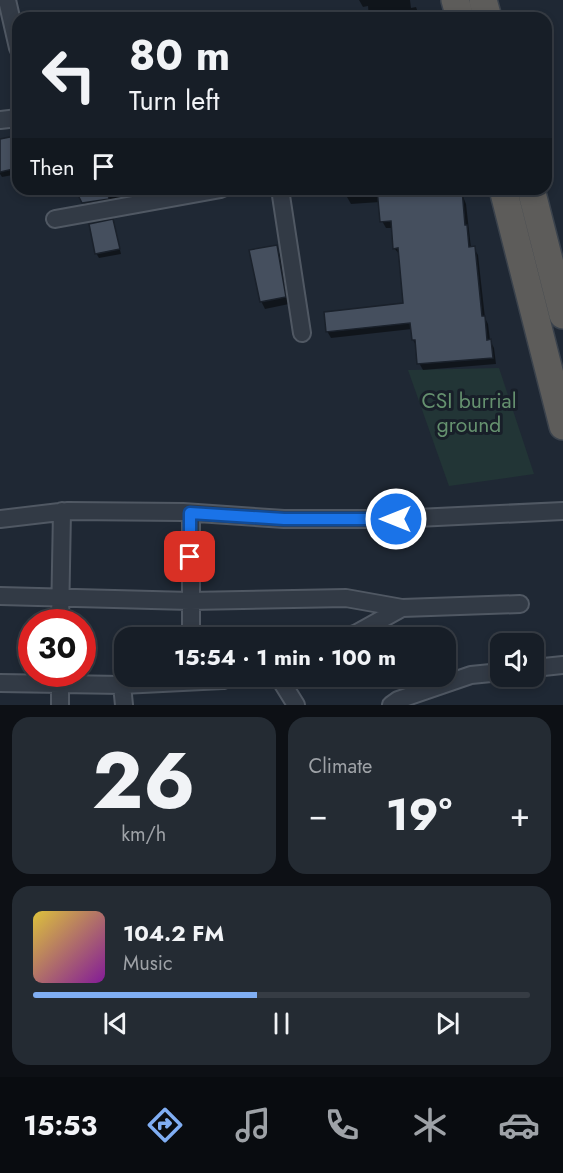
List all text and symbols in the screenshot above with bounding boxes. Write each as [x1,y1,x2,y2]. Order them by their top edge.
text: 80 m [129,25,230,86]
icon: left [30,36,108,114]
text: Turn left [129,81,219,120]
icon: arrive [87,150,120,183]
text: Then [30,151,75,183]
park label: CSI burrial ground [421,386,517,440]
position arrow [364,487,428,551]
pin [164,531,215,582]
icon: arrive [173,540,206,573]
speed limit sign: 30 [18,609,96,687]
map controls [490,633,544,687]
button: sound [490,633,544,687]
text: 15:54 · 1 min · 100 m [174,641,396,673]
text: 26 [92,725,195,837]
text: Climate [309,752,372,781]
text: 19° [386,782,452,847]
text: − [309,791,328,838]
text: + [510,791,530,838]
text: km/h [121,820,166,849]
text: 104.2 FM [123,917,224,949]
text: Music [123,949,173,978]
icon: previous [99,1007,132,1040]
icon: pause [265,1007,298,1040]
icon: next [431,1007,464,1040]
icon: directions [144,1104,186,1146]
icon: music [232,1104,274,1146]
icon: phone [321,1104,363,1146]
icon: climate [409,1104,451,1146]
icon: car [498,1104,540,1146]
text: 15:53 [23,1106,97,1145]

